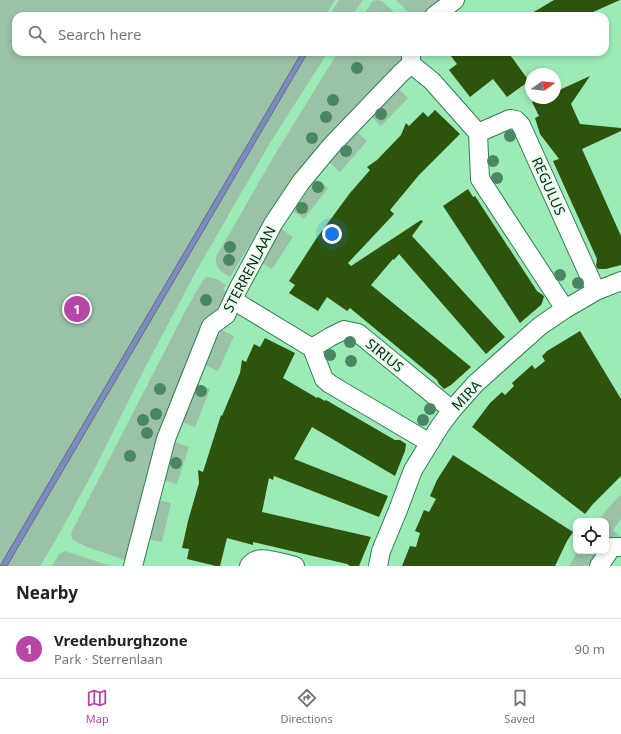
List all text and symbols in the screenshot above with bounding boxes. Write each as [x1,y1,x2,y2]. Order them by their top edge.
search box [12,12,609,56]
icon: search [26,23,48,45]
text: Search here [58,24,141,44]
north arrow [525,68,561,104]
street label: REGULUS [528,154,570,218]
street label: STERRENLAAN [218,223,280,315]
your location [322,224,342,244]
pin: 1 [64,294,90,324]
street label: SIRIUS [362,334,408,376]
street label: MIRA [447,376,485,414]
map controls [573,518,609,554]
button: locate [573,518,609,554]
text: Nearby [16,581,78,604]
text: Vredenburghzone [54,630,188,650]
text: 1 [25,640,33,658]
text: 90 m [575,640,605,658]
text: Park · Sterrenlaan [54,650,163,668]
tab: Map [86,687,109,726]
tab: Directions [280,687,333,726]
tab: Saved [504,687,535,726]

